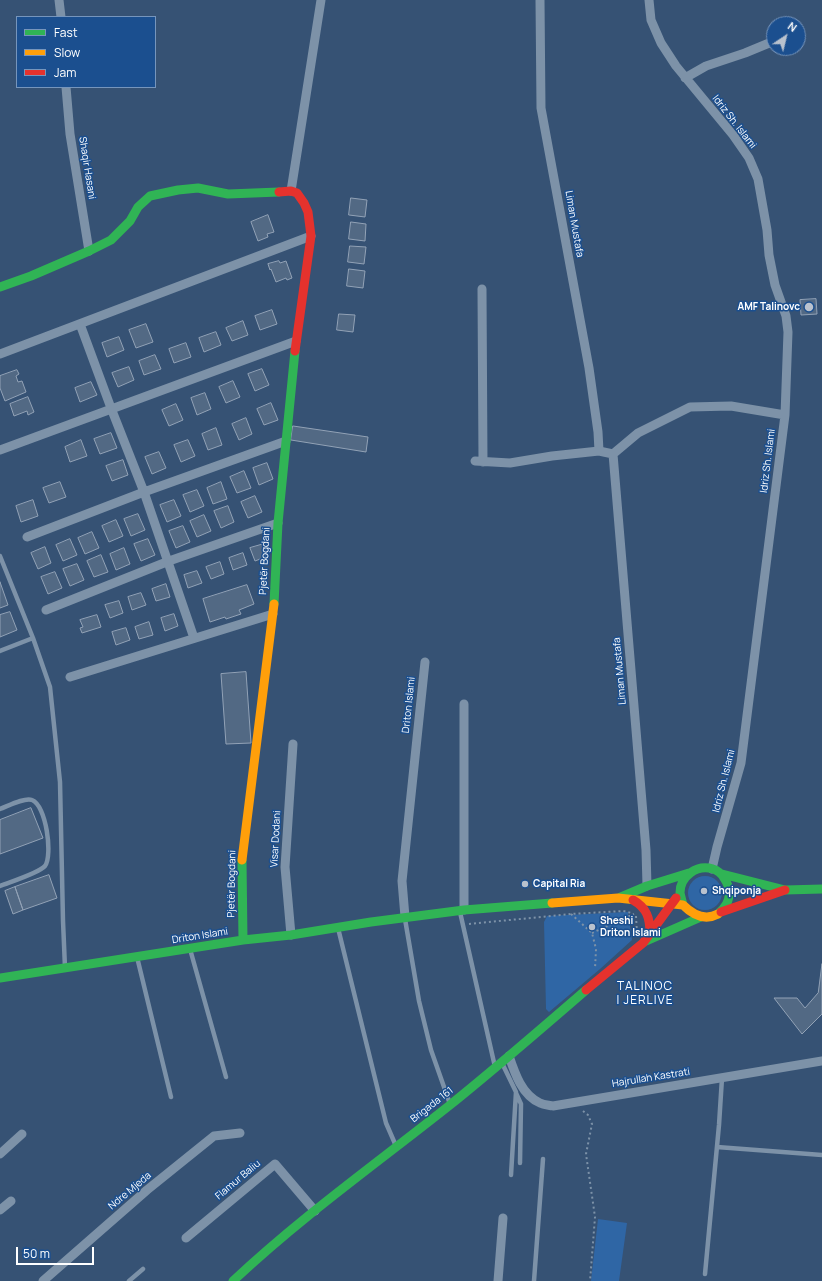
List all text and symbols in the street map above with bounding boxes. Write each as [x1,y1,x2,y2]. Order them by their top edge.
legend [16,16,156,88]
north arrow [766,16,806,56]
text: N [785,18,800,35]
text: Fast [54,24,78,41]
text: Slow [54,44,80,61]
text: Jam [54,64,76,81]
street label: Idriz Sh. Islami [709,93,759,151]
street label: Shaqir Hasani [76,136,98,200]
street label: Liman Mustafa [562,190,586,258]
place label: AMF Talinovc [738,301,800,313]
marker: AMF Talinovc [803,301,815,313]
street label: Idriz Sh. Islami [758,428,778,494]
street label: Pjetër Bogdani [257,527,273,595]
street label: Liman Mustafa [611,637,629,705]
street label: Driton Islami [400,676,418,734]
street label: Idriz Sh. Islami [710,748,738,814]
street label: Visar Dodani [269,810,283,868]
street label: Pjetër Bogdani [225,850,239,918]
place label: Capital Ria [533,878,585,890]
marker: Capital Ria [520,879,530,889]
place label: Shqiponja [712,885,761,897]
marker: Shqiponja [699,886,709,896]
place label: Sheshi Driton Islami [600,915,661,938]
marker: Sheshi Driton Islami [587,922,597,932]
street label: Driton Islami [171,926,229,946]
district label: TALINOC I JERLIVE [616,980,674,1008]
street label: Hajrullah Kastrati [611,1066,691,1090]
street label: Brigada 161 [408,1085,456,1125]
street label: Flamur Baliu [213,1158,263,1202]
street label: Ndre Mjeda [106,1170,154,1212]
scale bar [18,1239,96,1265]
text: 50 m [23,1245,50,1262]

